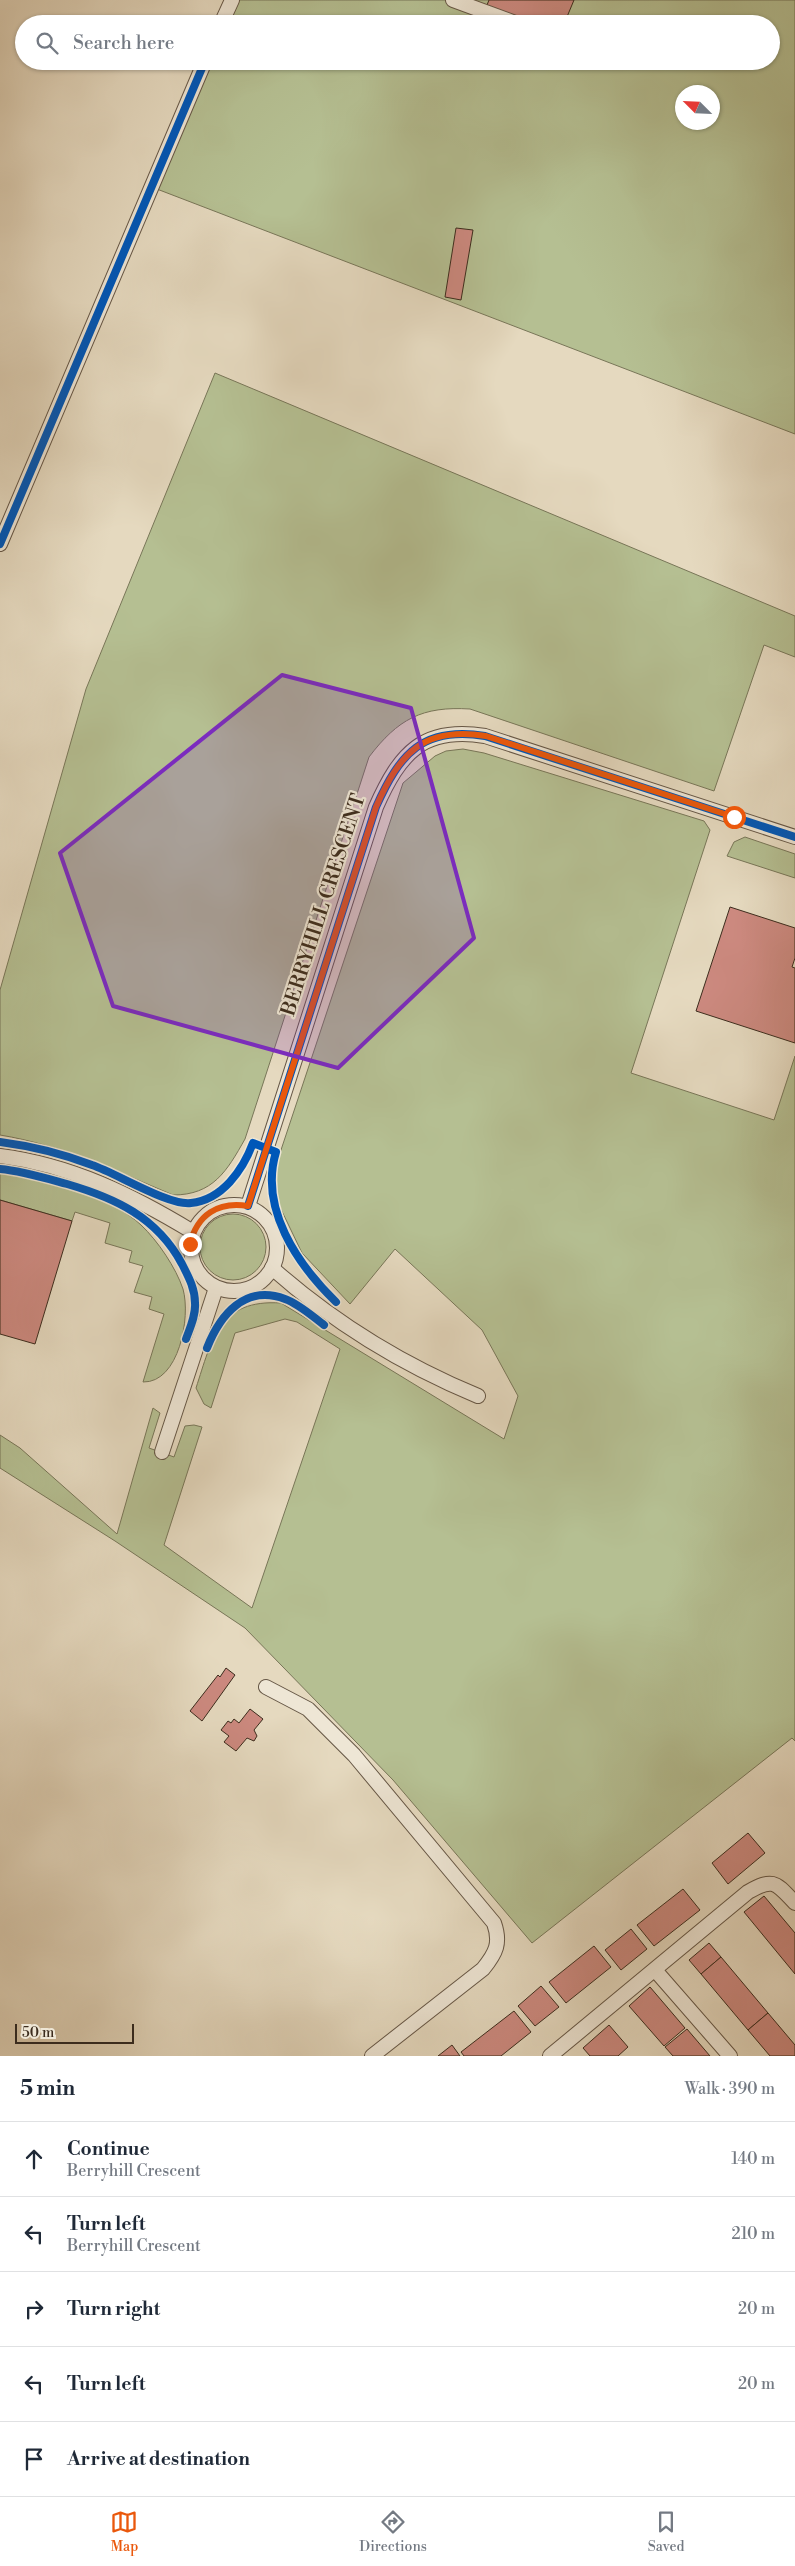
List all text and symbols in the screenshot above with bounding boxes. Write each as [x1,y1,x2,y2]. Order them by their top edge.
search box [15,15,780,70]
icon: search [33,29,61,57]
text: Search here [73,31,174,55]
north arrow [675,85,720,130]
street label: BERRYHILL CRESCENT [276,791,372,1020]
route start [723,806,746,829]
route end [179,1233,202,1256]
scale bar [15,2021,134,2044]
text: 50 m [22,2024,54,2042]
text: 5 min [20,2076,75,2102]
text: Walk · 390 m [685,2079,775,2099]
text: Continue [67,2137,150,2161]
icon: ahead [20,2145,48,2173]
text: 140 m [731,2149,775,2169]
text: Berryhill Crescent [67,2161,201,2181]
text: Turn left [67,2212,146,2236]
icon: left [20,2220,48,2248]
text: 210 m [731,2224,775,2244]
text: Berryhill Crescent [67,2236,201,2256]
icon: right [20,2295,48,2323]
text: Turn right [67,2297,160,2321]
text: 20 m [738,2299,775,2319]
icon: left [20,2370,48,2398]
text: Turn left [67,2372,146,2396]
text: 20 m [738,2374,775,2394]
icon: arrive [20,2445,48,2473]
text: Arrive at destination [67,2447,250,2471]
tab: Map [110,2508,138,2556]
tab: Directions [359,2508,427,2556]
tab: Saved [648,2508,685,2556]

